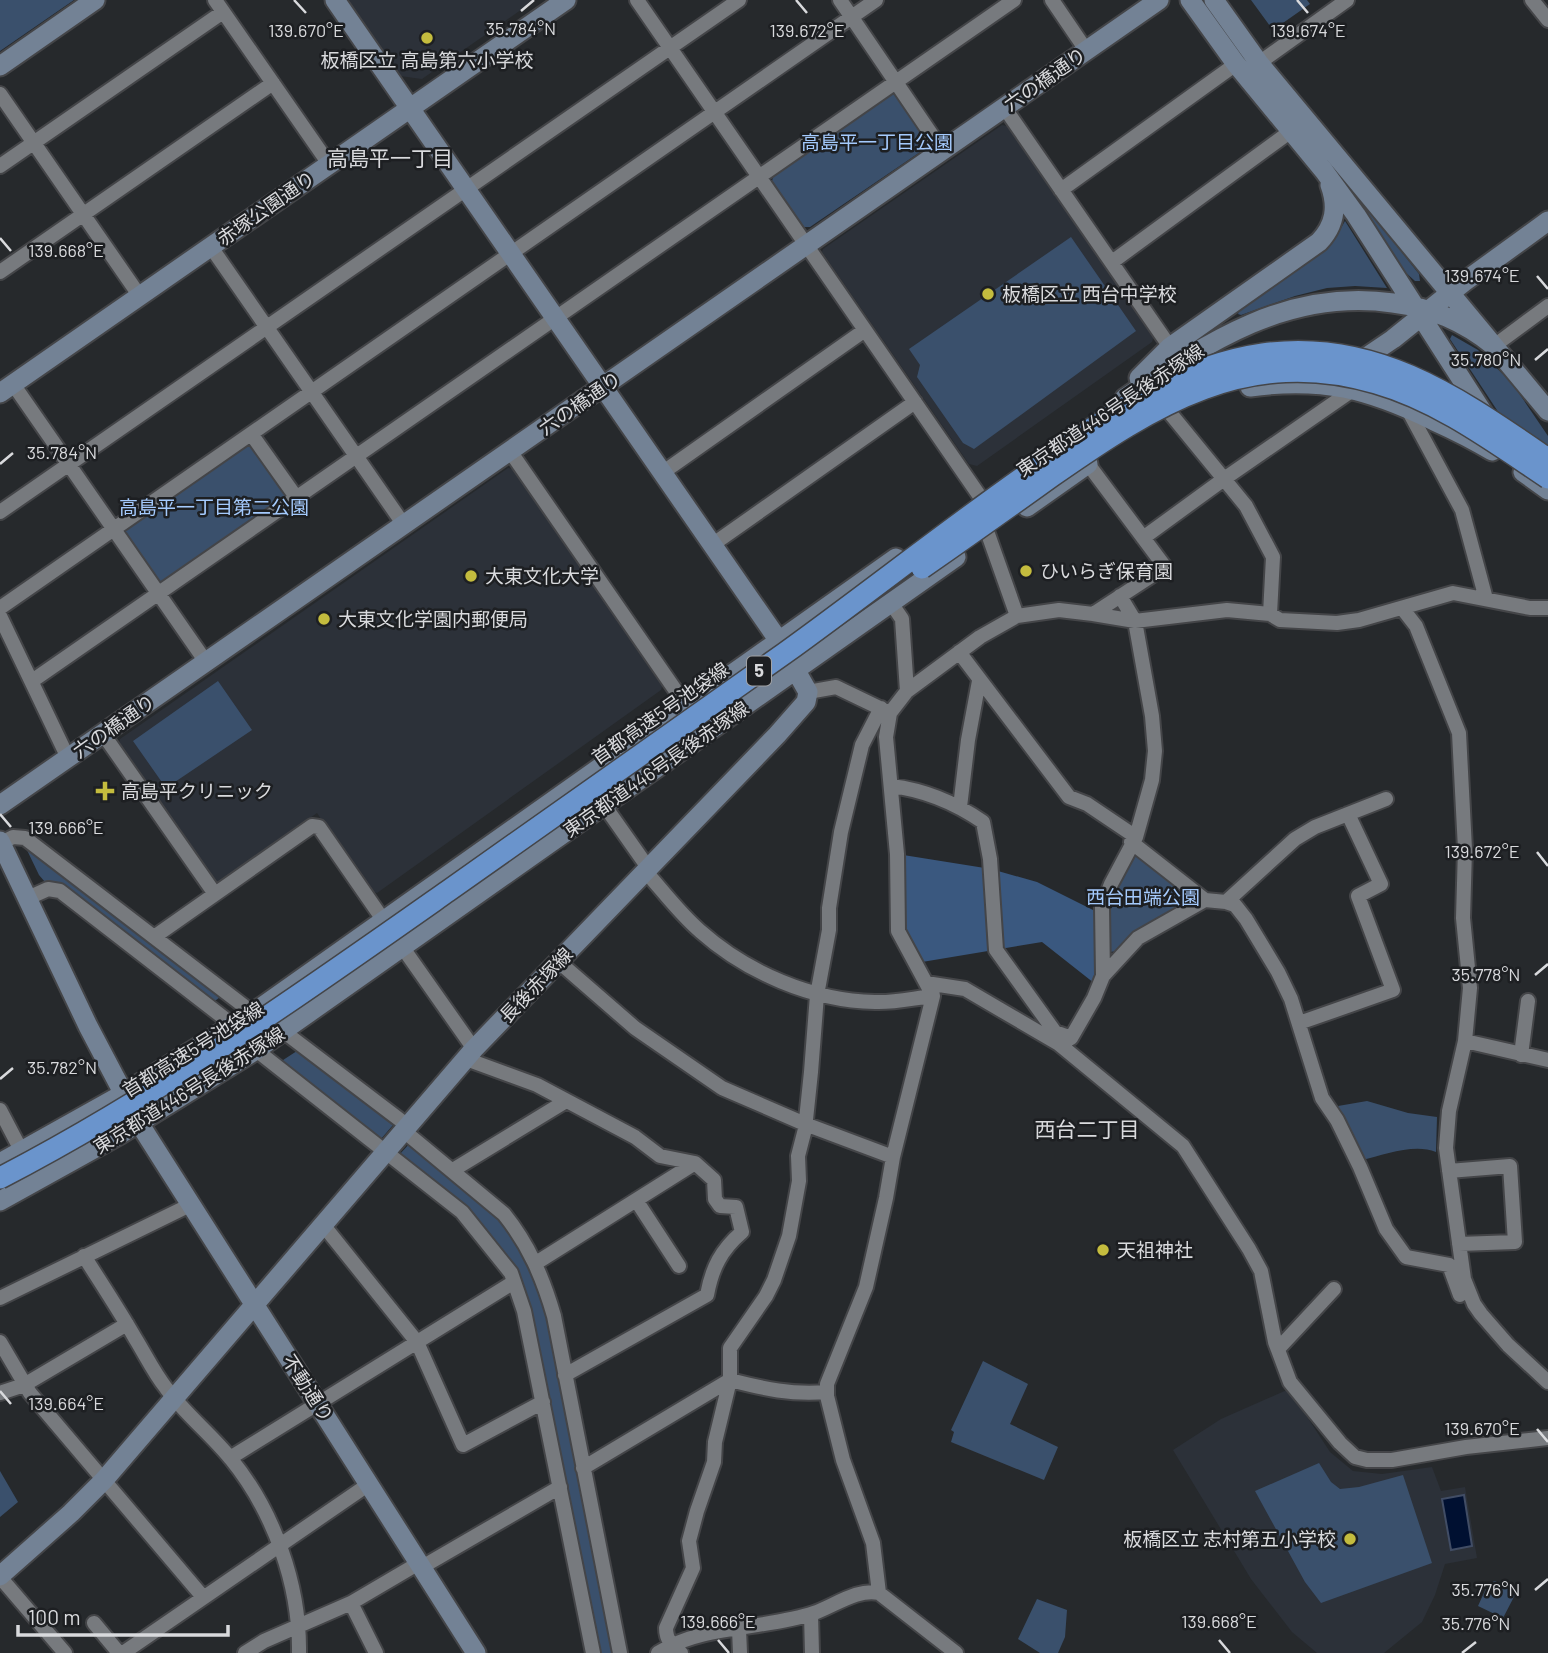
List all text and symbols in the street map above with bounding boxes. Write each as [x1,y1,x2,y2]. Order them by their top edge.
text: 35.784°N [486,17,556,39]
text: 139.670°E [268,19,344,41]
text: 139.672°E [769,19,845,41]
text: 139.674°E [1270,19,1346,41]
marker: 板橋区立 高島第六小学校 [419,30,435,46]
street label: 六の橋通り [999,42,1090,115]
place label: 板橋区立 高島第六小学校 [321,48,533,71]
park label: 高島平一丁目公園 [801,130,953,153]
district label: 高島平一丁目 [327,145,453,170]
street label: 赤塚公園通り [212,165,319,250]
text: 139.668°E [28,239,104,261]
text: 139.674°E [1444,264,1520,286]
place label: 板橋区立 西台中学校 [1002,282,1177,305]
marker: 板橋区立 西台中学校 [980,286,996,302]
street label: 東京都道446号長後赤塚線 [1012,338,1208,481]
text: 35.780°N [1451,348,1521,370]
street label: 六の橋通り [534,366,625,439]
text: 35.784°N [27,441,97,463]
park label: 高島平一丁目第二公園 [119,495,309,518]
place label: ひいらぎ保育園 [1040,559,1173,582]
marker: ひいらぎ保育園 [1018,563,1034,579]
place label: 大東文化大学 [485,564,599,587]
marker: 大東文化大学 [463,568,479,584]
place label: 大東文化学園内郵便局 [338,607,528,630]
marker: 大東文化学園内郵便局 [316,611,332,627]
road number: 5 [747,656,771,686]
street label: 首都高速5号池袋線 [587,657,733,768]
street label: 六の橋通り [68,689,159,762]
street label: 東京都道446号長後赤塚線 [559,696,753,841]
place label: 高島平クリニック [121,779,273,802]
marker: 高島平クリニック [95,781,115,801]
text: 139.666°E [28,816,104,838]
text: 139.672°E [1444,840,1520,862]
park label: 西台田端公園 [1086,885,1200,908]
street label: 長後赤塚線 [494,942,577,1027]
text: 35.778°N [1452,963,1520,985]
street label: 首都高速5号池袋線 [118,996,267,1101]
street label: 東京都道446号長後赤塚線 [89,1021,288,1158]
text: 35.782°N [27,1056,97,1078]
district label: 西台二丁目 [1035,1116,1140,1141]
place label: 天祖神社 [1117,1238,1193,1261]
marker: 天祖神社 [1095,1242,1111,1258]
street label: 不動通り [278,1350,339,1426]
text: 139.664°E [28,1392,104,1414]
text: 139.670°E [1444,1417,1520,1439]
place label: 板橋区立 志村第五小学校 [1123,1527,1336,1550]
marker: 板橋区立 志村第五小学校 [1342,1531,1358,1547]
text: 35.776°N [1452,1578,1520,1600]
scale bar [18,1594,228,1638]
text: 100 m [28,1604,81,1629]
text: 139.666°E [680,1610,756,1632]
text: 139.668°E [1181,1610,1257,1632]
text: 35.776°N [1442,1612,1510,1634]

